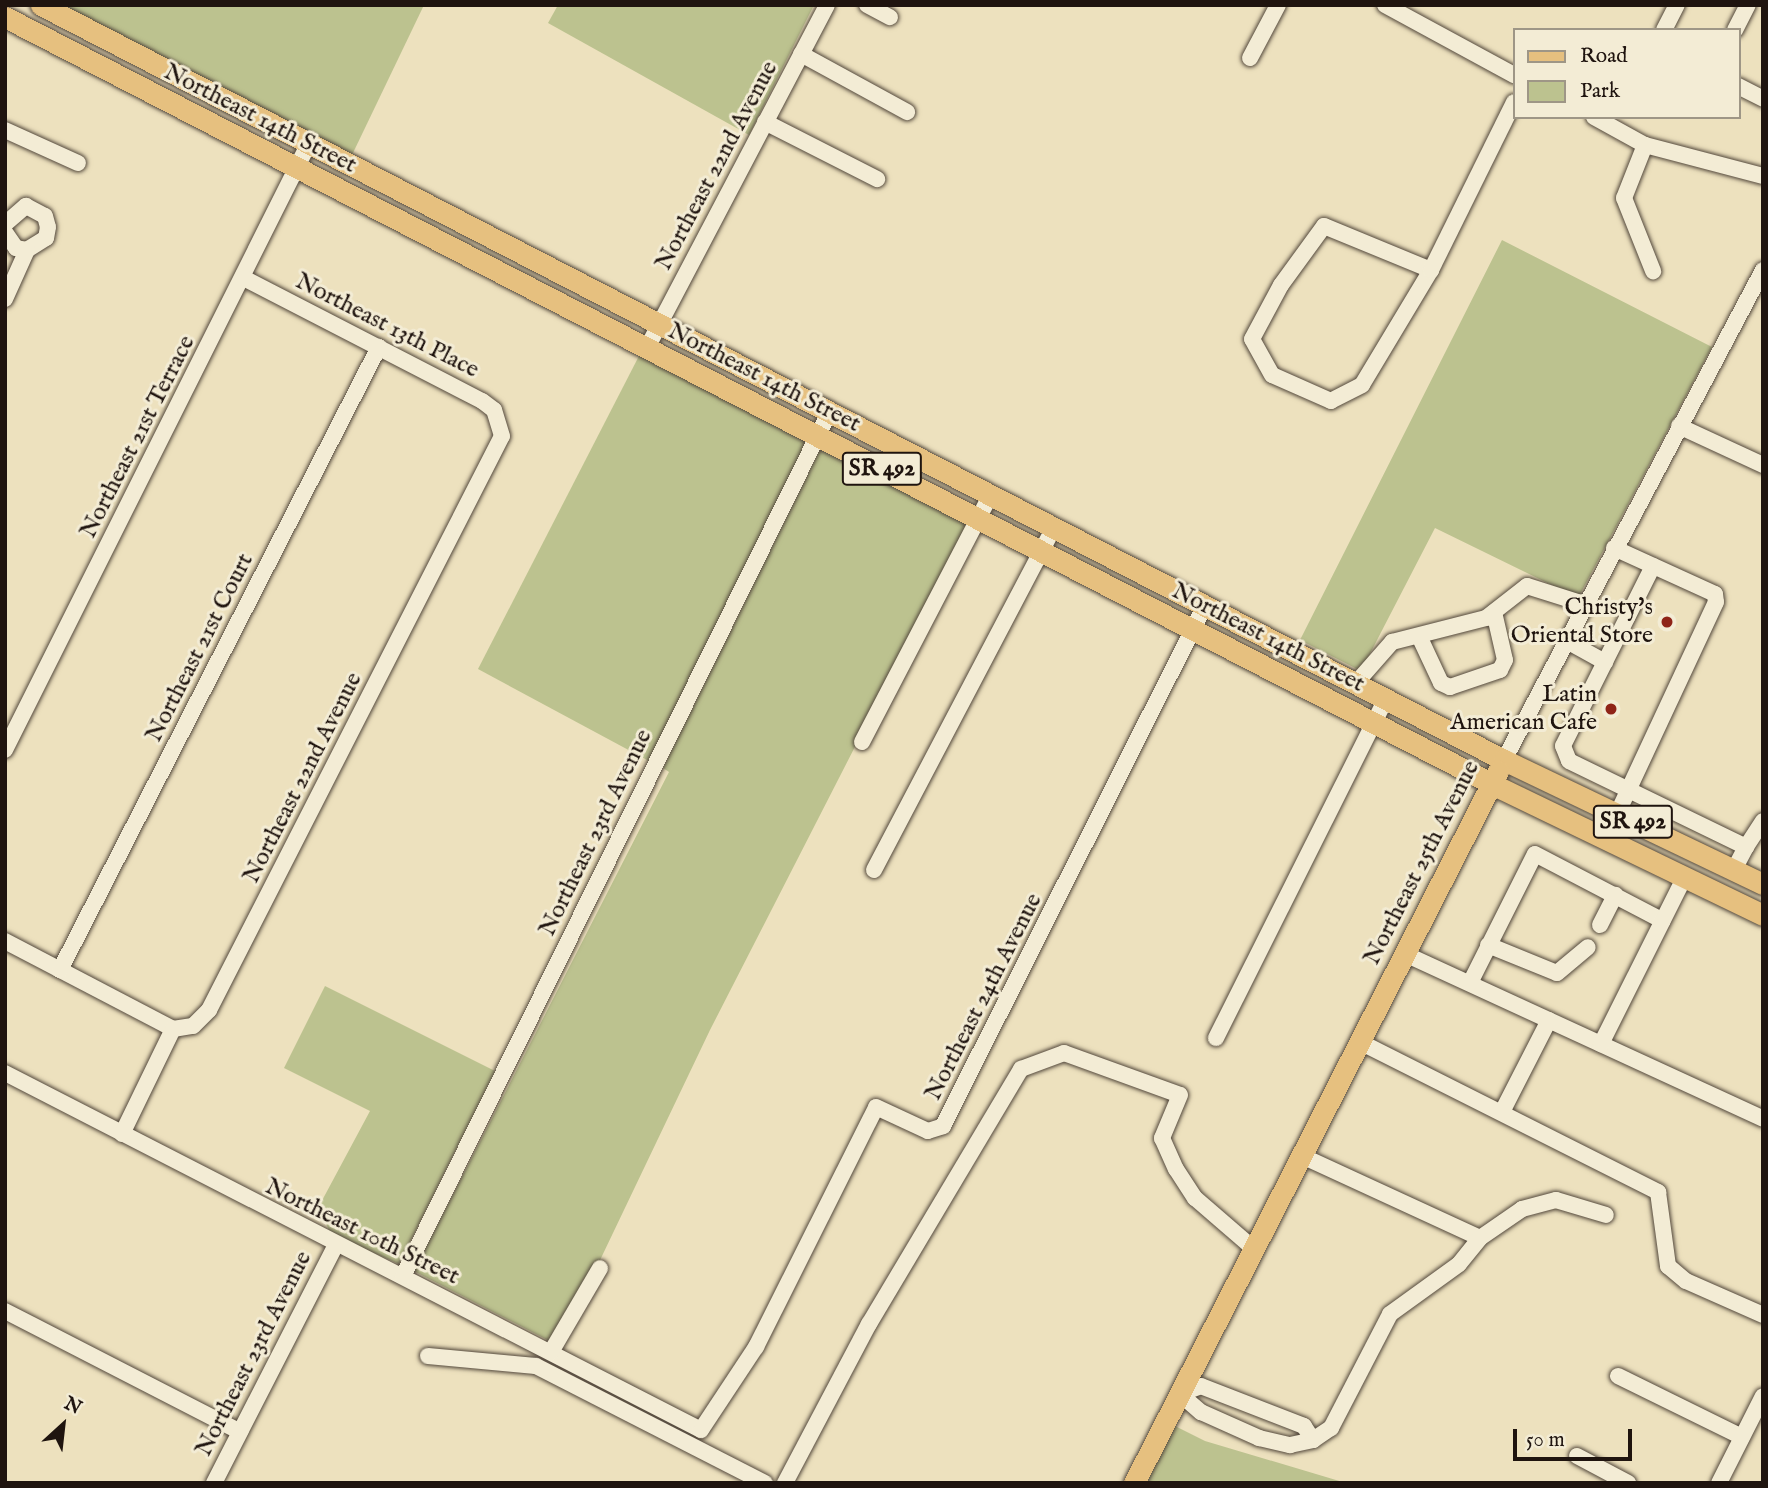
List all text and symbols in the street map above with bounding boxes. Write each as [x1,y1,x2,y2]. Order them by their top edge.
legend [1512,28,1740,119]
text: Road [1580,43,1627,70]
street label: Northeast 22nd Avenue [650,57,784,275]
street label: Northeast 14th Street [159,58,361,180]
text: Park [1580,78,1620,105]
street label: Northeast 13th Place [290,267,484,385]
street label: Northeast 14th Street [663,317,865,439]
street label: Northeast 21st Terrace [74,331,202,543]
road number: SR 492 [842,449,922,489]
street label: Northeast 21st Court [140,549,260,747]
street label: Northeast 14th Street [1167,577,1369,699]
place label: Christy's Oriental Store [1511,594,1653,650]
marker: Christy's Oriental Store [1659,614,1675,630]
street label: Northeast 22nd Avenue [237,668,369,888]
place label: Latin American Cafe [1450,681,1597,737]
marker: Latin American Cafe [1603,701,1619,717]
street label: Northeast 23rd Avenue [533,725,659,941]
street label: Northeast 25th Avenue [1358,756,1486,970]
road number: SR 492 [1593,802,1673,842]
street label: Northeast 24th Avenue [919,889,1049,1105]
street label: Northeast 10th Street [260,1172,464,1292]
street label: Northeast 23rd Avenue [190,1247,318,1461]
north arrow [28,1390,98,1460]
text: N [60,1392,85,1421]
scale bar [1516,1414,1635,1458]
text: 50 m [1526,1427,1565,1454]

